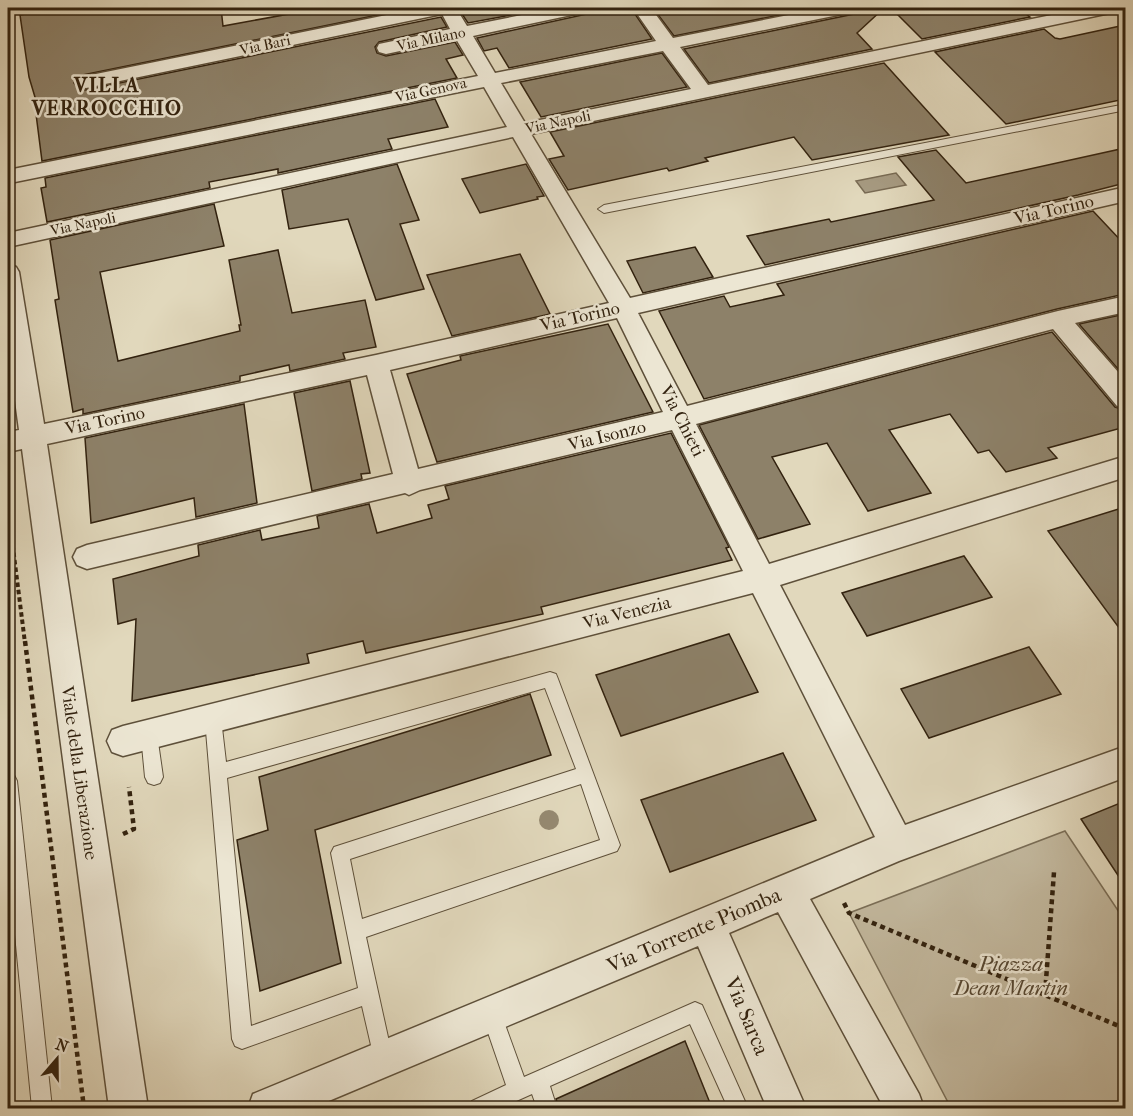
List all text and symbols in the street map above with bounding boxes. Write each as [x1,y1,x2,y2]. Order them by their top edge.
street label: Via Milano [394,23,467,55]
street label: Via Bari [237,31,293,59]
street label: Via Genova [393,73,469,107]
district label: VILLA VERROCCHIO [31,74,182,120]
street label: Via Napoli [523,106,593,138]
street label: Via Torino [1011,191,1096,230]
street label: Via Napoli [48,208,118,240]
street label: Via Torino [537,298,622,337]
street label: Via Chieti [655,381,709,461]
street label: Via Torino [62,402,147,440]
street label: Via Isonzo [565,416,648,456]
street label: Via Venezia [580,592,674,634]
street label: Viale della Liberazione [56,684,102,861]
street label: Via Torrente Piomba [602,882,785,978]
park label: Piazza Dean Martin [952,952,1068,1000]
street label: Via Sarca [719,972,774,1059]
north arrow [27,1029,87,1089]
text: N [53,1034,72,1057]

